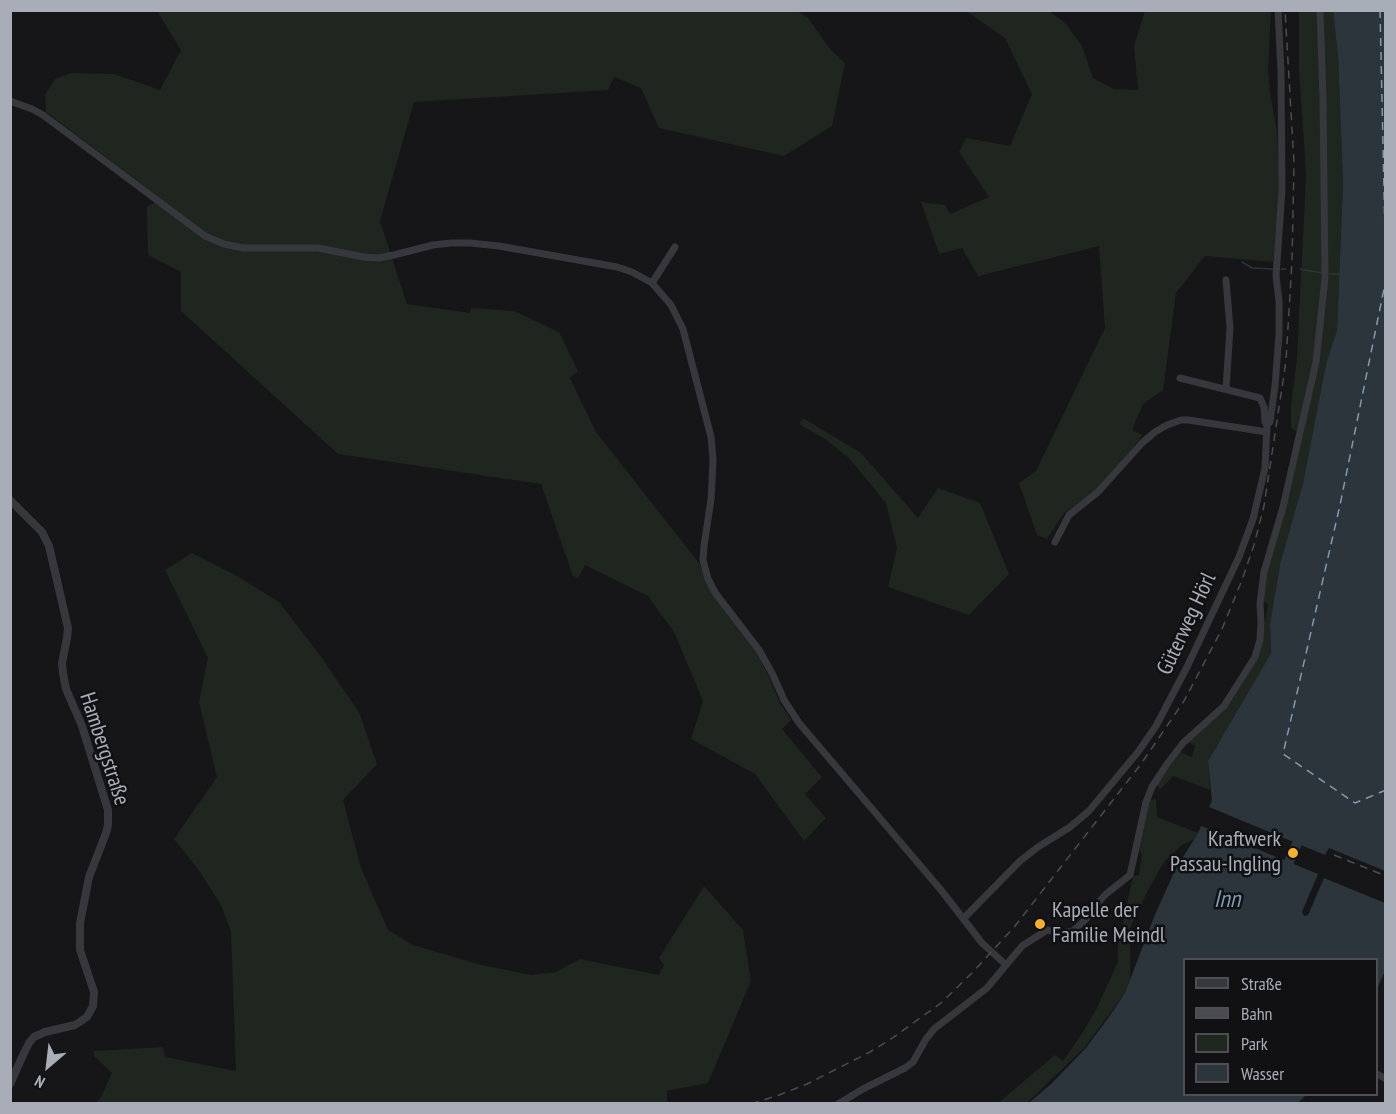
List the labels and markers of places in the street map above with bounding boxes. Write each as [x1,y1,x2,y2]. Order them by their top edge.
place label: Kraftwerk Passau-Ingling [1170,827,1281,878]
marker: Kraftwerk Passau-Ingling [1286,846,1300,860]
place label: Kapelle der Familie Meindl [1052,898,1165,950]
marker: Kapelle der Familie Meindl [1033,917,1047,931]

